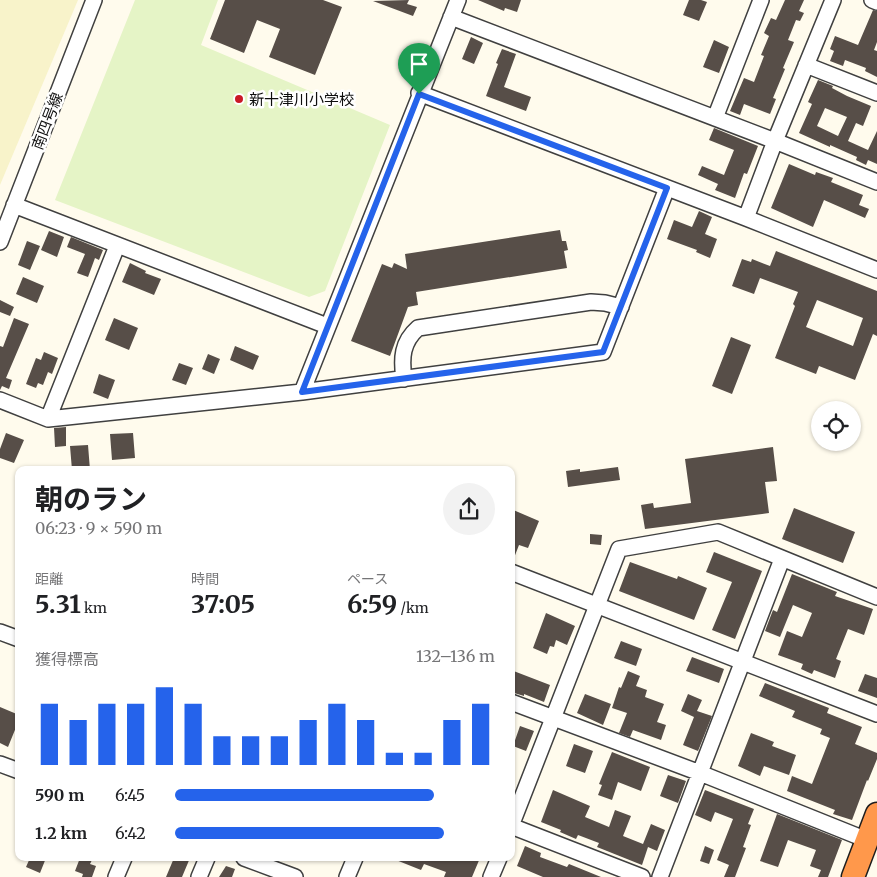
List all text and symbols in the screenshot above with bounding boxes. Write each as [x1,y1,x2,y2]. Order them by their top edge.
pin [398,43,440,94]
icon: arrive [405,50,433,78]
street label: 南四号線 [27,90,67,152]
place label: 新十津川小学校 [249,90,354,109]
marker: 新十津川小学校 [233,93,245,105]
map controls [811,401,861,451]
button: locate [811,401,861,451]
text: 朝のラン [35,481,147,517]
button: share [443,483,495,535]
text: 06:23 · 9 × 590 m [35,518,162,538]
text: 距離 [35,570,63,588]
text: 時間 [191,570,219,588]
text: ペース [347,570,388,588]
text: 5.31 [35,588,81,620]
text: 37:05 [191,588,255,620]
text: 6:59 [347,588,397,620]
text: km [81,599,107,617]
text: /km [397,599,429,617]
text: 132–136 m [416,646,495,666]
text: 獲得標高 [35,649,99,669]
text: 590 m [35,785,84,805]
text: 6:45 [115,785,145,805]
text: 1.2 km [35,823,87,843]
text: 6:42 [115,823,146,843]

